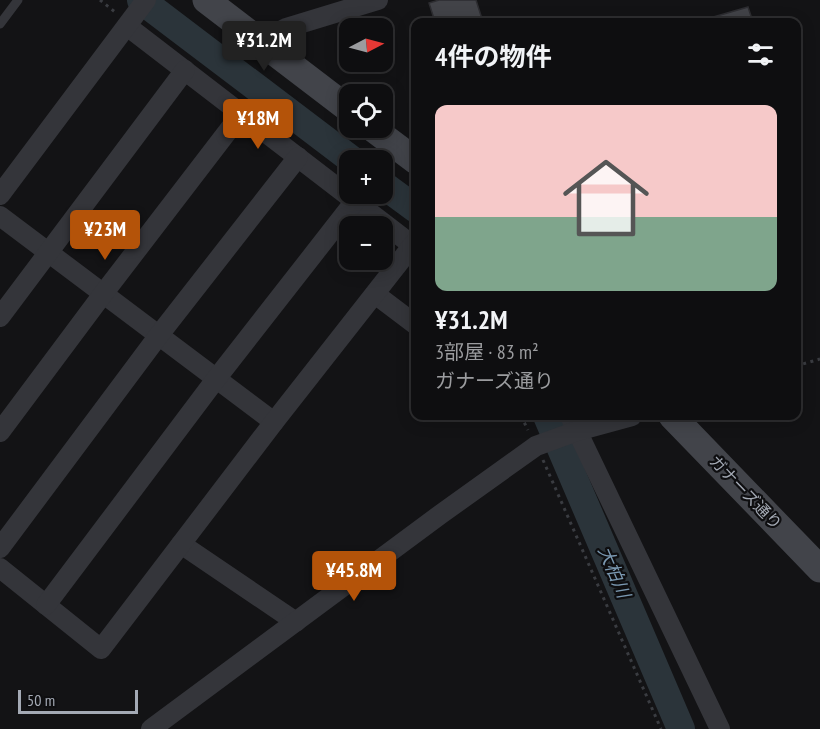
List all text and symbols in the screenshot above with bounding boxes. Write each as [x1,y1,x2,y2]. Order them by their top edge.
north arrow [339,18,393,72]
map controls [339,18,393,270]
pin: ¥31.2M [215,21,313,72]
text: ¥31.2M [236,27,292,53]
icon: filters [744,38,777,71]
text: 4件の物件 [435,40,551,73]
button: locate [339,84,393,138]
pin: ¥18M [222,99,294,150]
text: ¥18M [237,105,279,131]
icon: home [552,144,660,252]
button: + [339,150,393,204]
pin: ¥23M [69,210,141,261]
text: ¥23M [84,216,126,242]
button: − [339,216,393,270]
text: ¥31.2M [435,303,508,336]
text: 3部屋 · 83 m² [435,339,539,365]
text: ガナーズ通り [435,368,554,394]
street label: ガナーズ通り [706,451,786,533]
water label: 大柏川 [593,542,636,603]
pin: ¥45.8M [305,551,403,602]
text: ¥45.8M [326,557,382,583]
scale bar [18,687,138,714]
text: 50 m [27,690,55,710]

